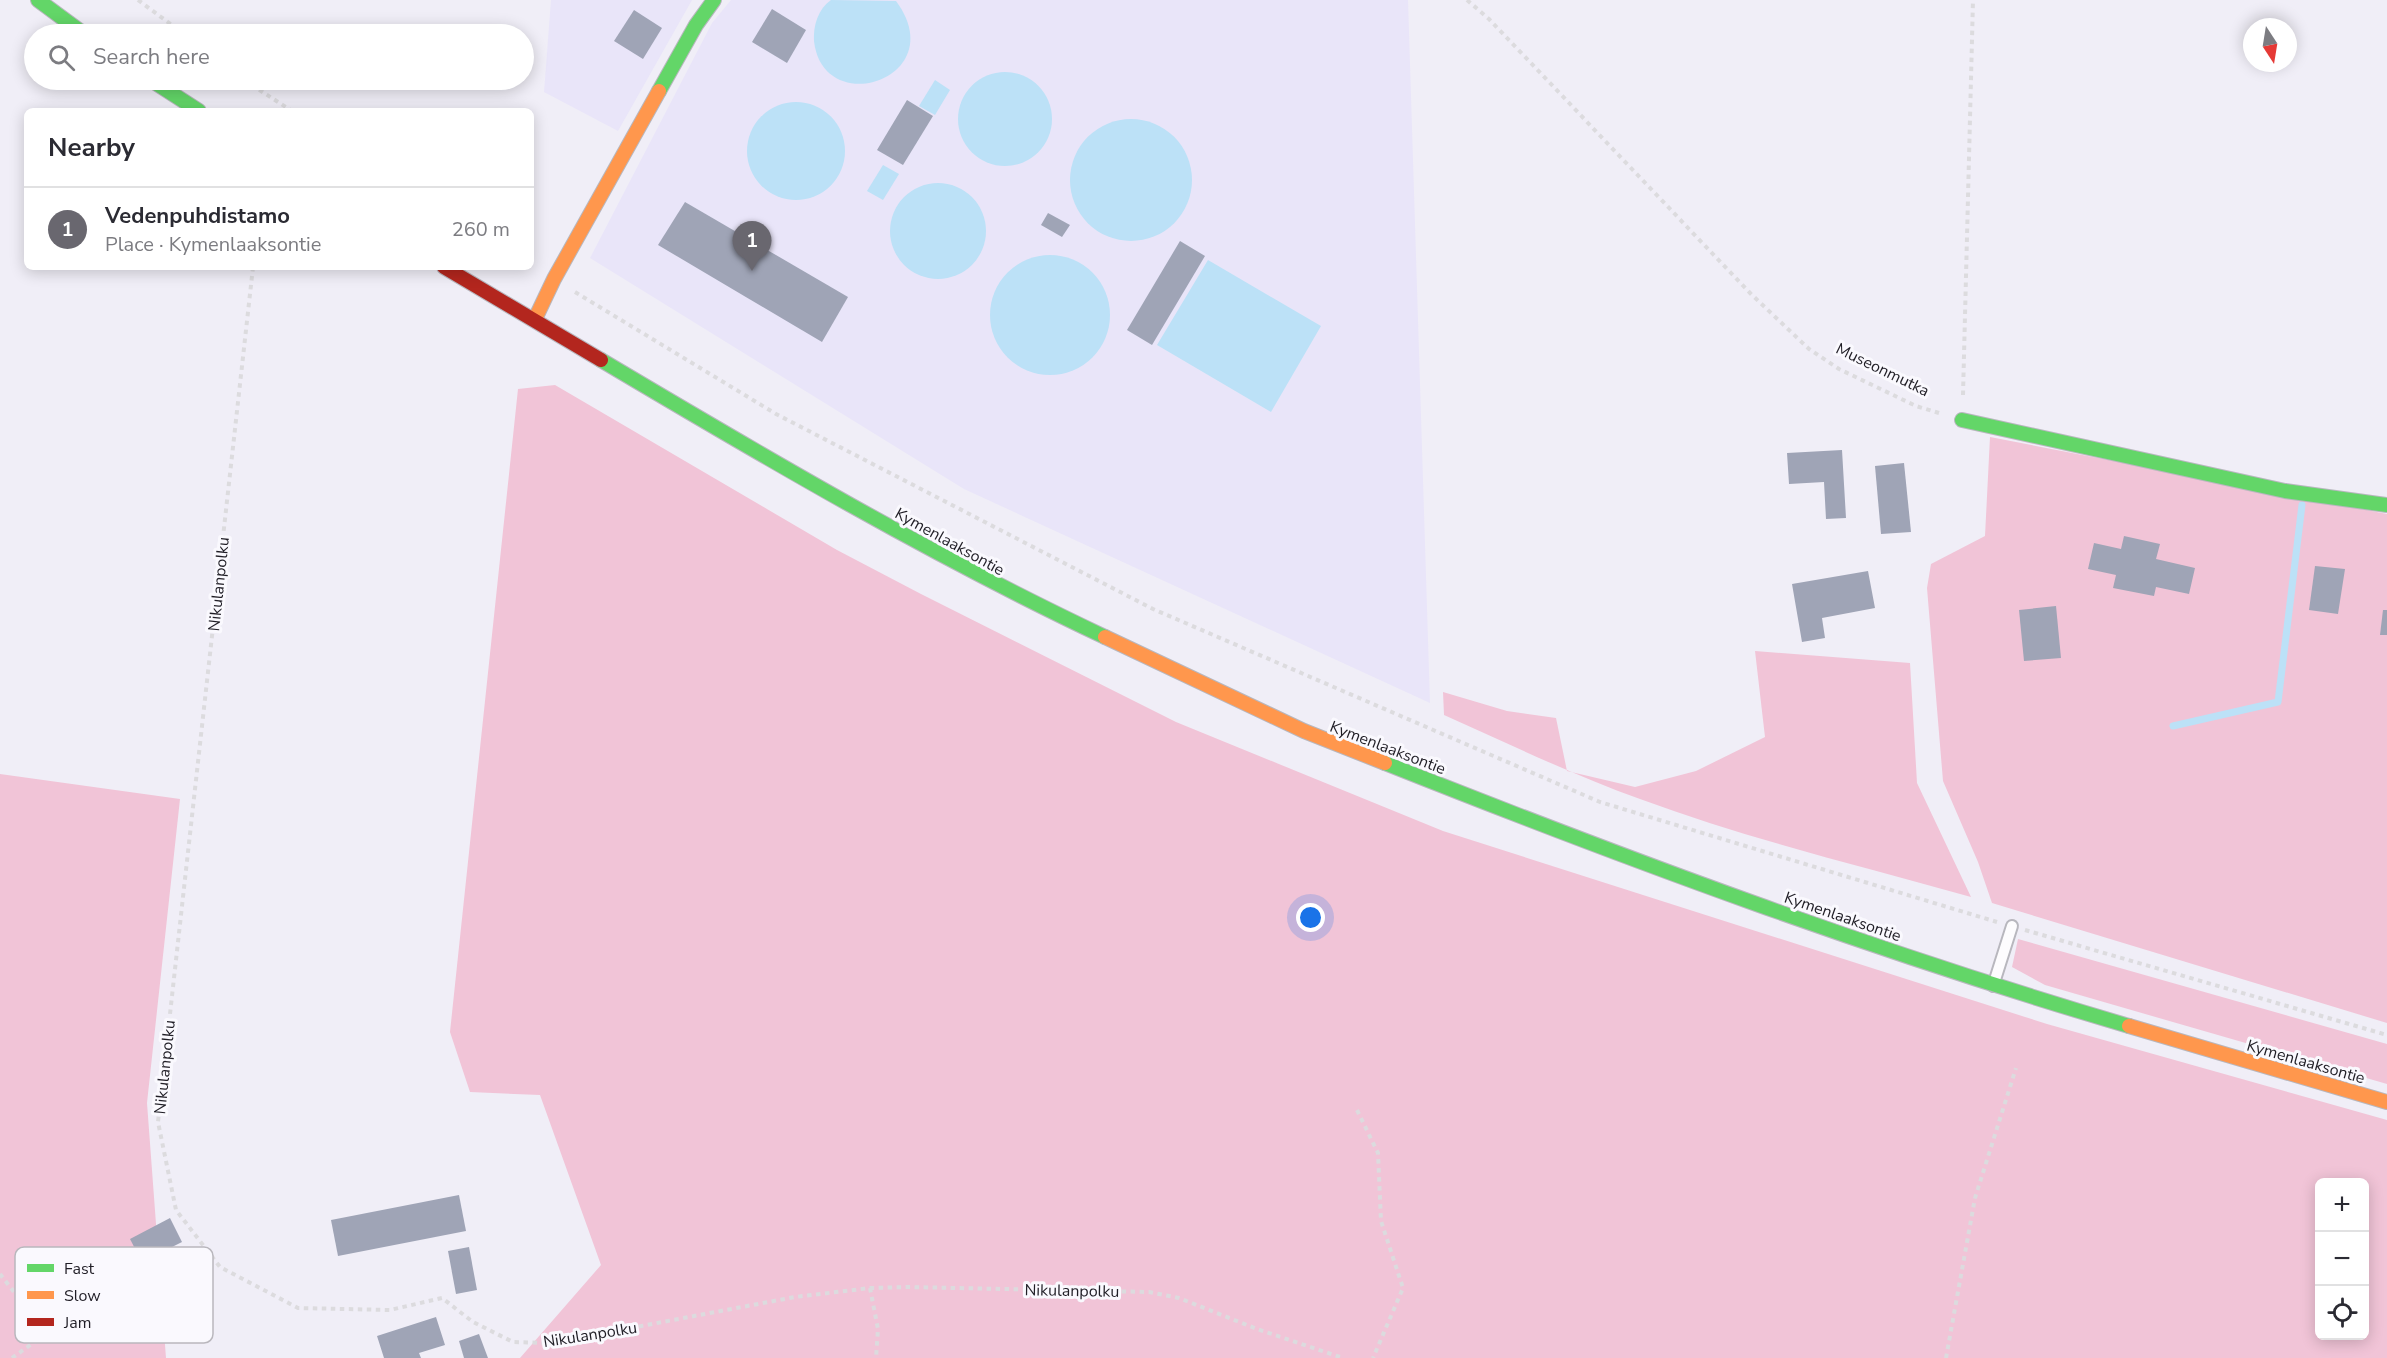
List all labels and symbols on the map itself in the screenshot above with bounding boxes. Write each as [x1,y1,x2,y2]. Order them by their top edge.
north arrow [2243,18,2297,72]
pin: 1 [732,222,771,271]
street label: Museonmutka [1832,338,1933,402]
street label: Kymenlaaksontie [891,503,1008,581]
street label: Nikulanpolku [203,536,235,632]
street label: Kymenlaaksontie [1327,716,1449,780]
street label: Kymenlaaksontie [1781,887,1904,947]
your location [1296,903,1325,932]
street label: Nikulanpolku [149,1019,181,1115]
street label: Kymenlaaksontie [2244,1035,2367,1089]
legend [15,1247,213,1343]
text: Fast [64,1258,95,1280]
street label: Nikulanpolku [1024,1279,1120,1303]
text: Slow [64,1285,101,1307]
text: Jam [63,1312,91,1334]
street label: Nikulanpolku [542,1317,639,1353]

